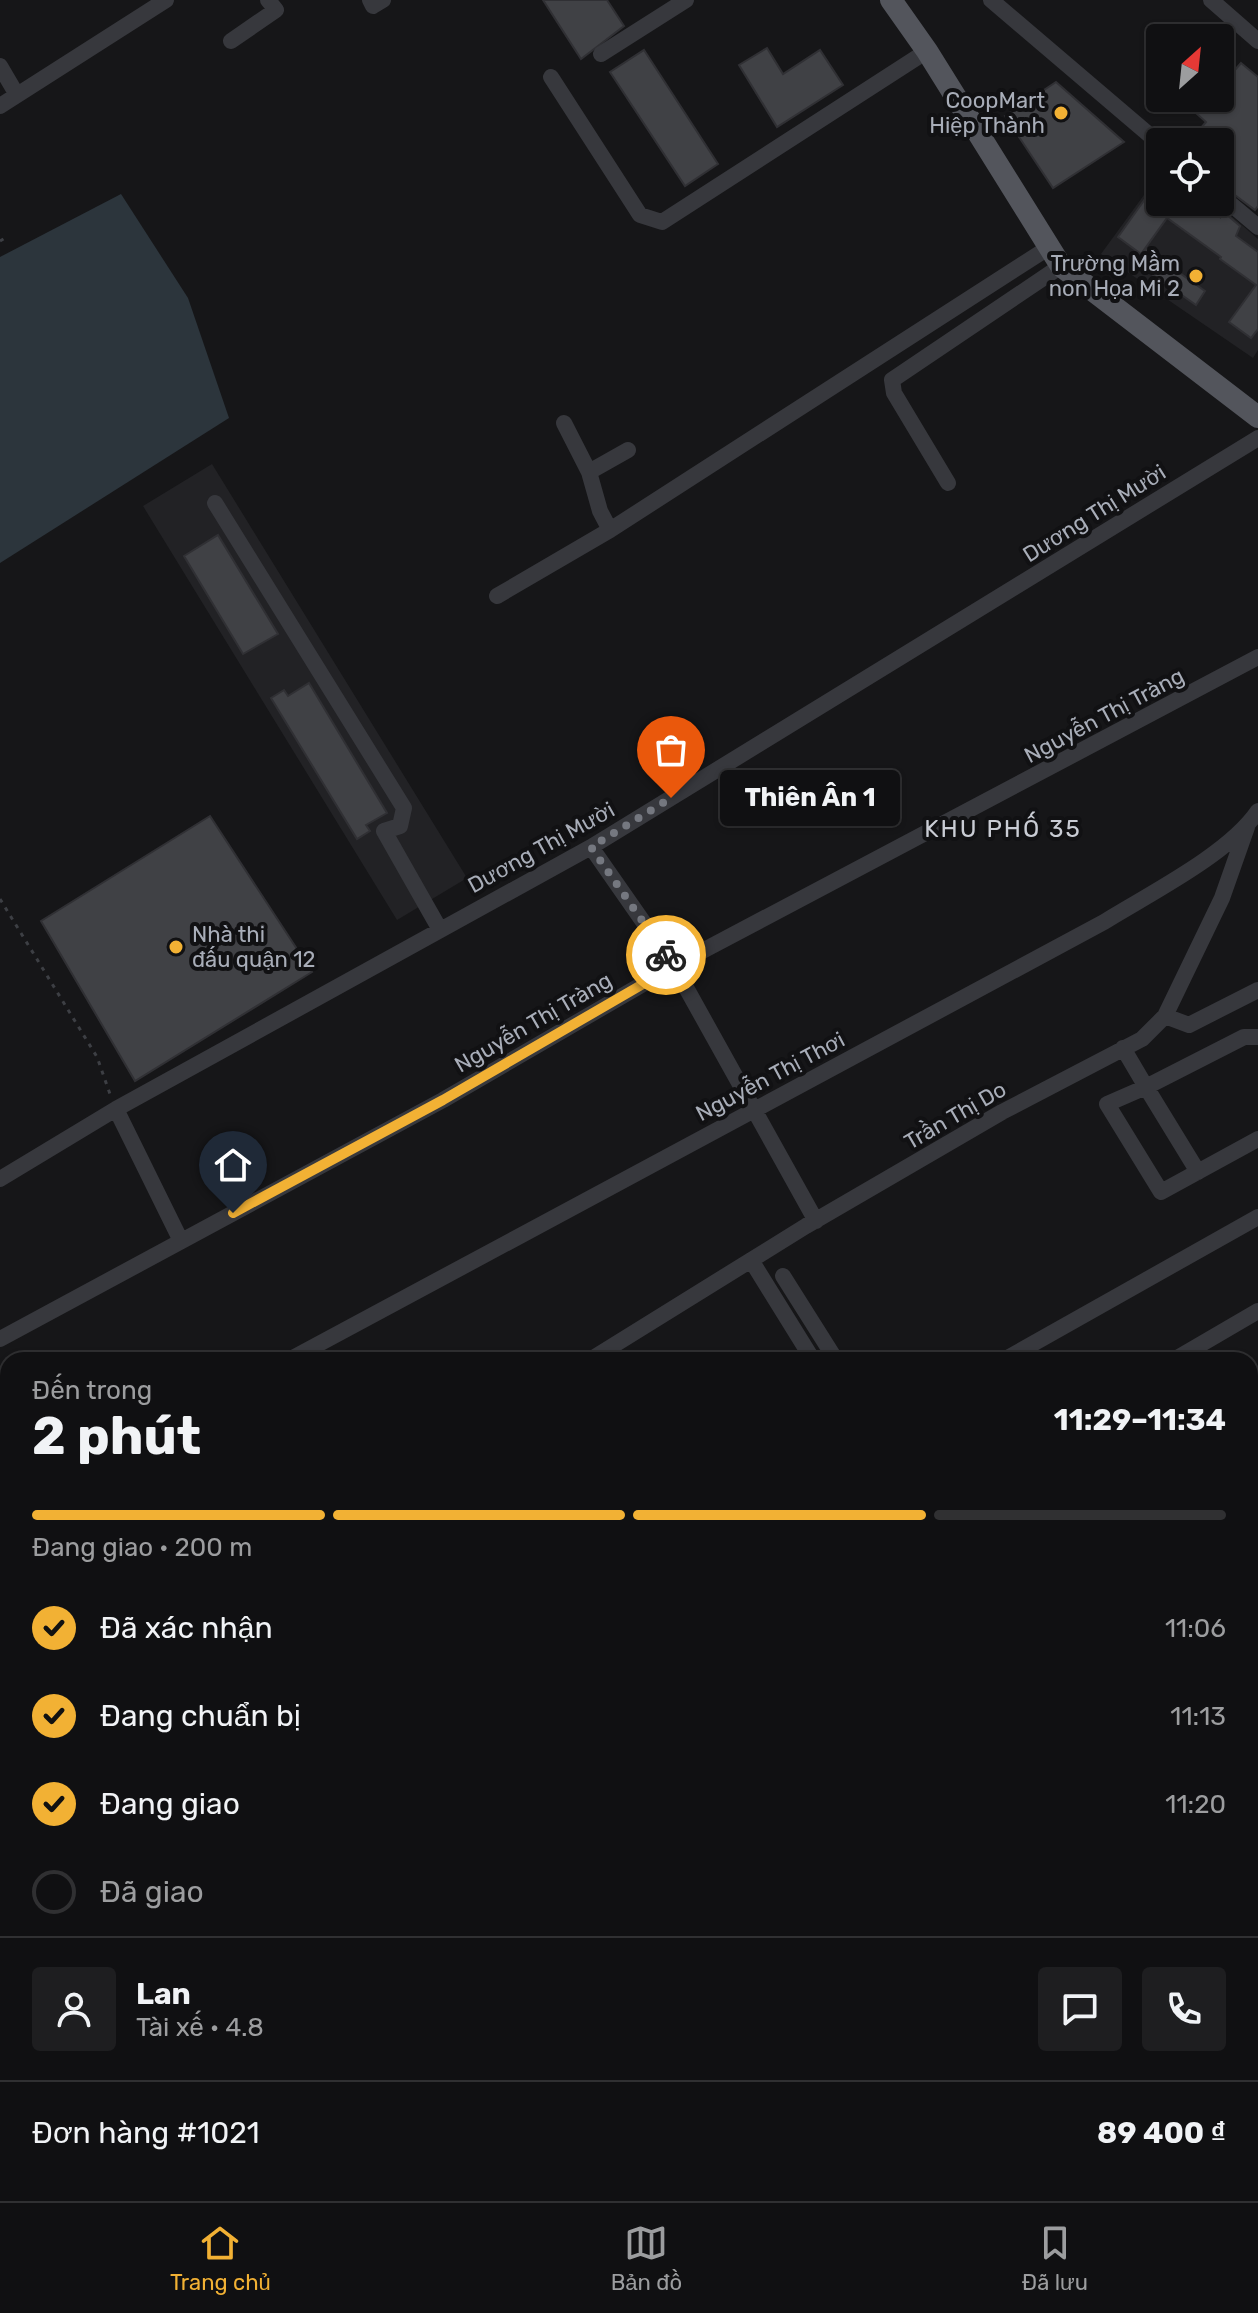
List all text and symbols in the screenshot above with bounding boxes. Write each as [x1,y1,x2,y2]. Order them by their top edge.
north arrow [1146,24,1234,112]
map controls [1146,24,1234,216]
place label: CoopMart Hiệp Thành [929,87,1045,139]
marker: CoopMart Hiệp Thành [1052,104,1070,122]
button: locate [1146,128,1234,216]
place label: Trường Mầm non Họa Mi 2 [1049,250,1180,302]
marker: Trường Mầm non Họa Mi 2 [1187,267,1205,285]
street label: Dương Thị Mười [1018,459,1171,568]
street label: Nguyễn Thị Tràng [1020,662,1189,769]
pin [637,716,705,798]
icon: bag [649,728,693,772]
callout: Thiên Ân 1 [719,770,899,826]
text: Thiên Ân 1 [744,782,876,813]
street label: Dương Thị Mười [463,796,619,899]
district label: KHU PHỐ 35 [924,811,1082,843]
courier [626,915,706,995]
place label: Nhà thi đấu quận 12 [192,921,316,973]
icon: bike [644,933,688,977]
marker: Nhà thi đấu quận 12 [167,938,185,956]
street label: Nguyễn Thị Tràng [450,966,617,1078]
street label: Nguyễn Thị Thơi [691,1026,849,1127]
street label: Trần Thị Do [899,1075,1011,1155]
pin [199,1131,267,1213]
icon: home [211,1143,255,1187]
text: Đến trong [32,1375,152,1406]
text: 11:29–11:34 [1054,1402,1226,1438]
text: 2 phút [32,1405,201,1467]
text: Đang giao · 200 m [32,1532,252,1563]
icon: check [32,1606,76,1650]
text: Đã xác nhận [100,1610,273,1646]
text: 11:06 [1165,1613,1226,1644]
icon: check [32,1694,76,1738]
text: Đang chuẩn bị [100,1698,301,1734]
text: 11:13 [1170,1701,1226,1732]
icon: check [32,1782,76,1826]
text: Đang giao [100,1786,240,1822]
text: 11:20 [1165,1789,1226,1820]
text: Đã giao [100,1874,204,1910]
button: person [32,1967,116,2051]
button: chat [1038,1967,1122,2051]
button: phone [1142,1967,1226,2051]
text: Lan [136,1976,191,2012]
text: Tài xế · 4.8 [136,2012,264,2043]
text: Đơn hàng #1021 [32,2115,260,2151]
text: 89 400 ₫ [1097,2115,1226,2151]
tab: Trang chủ [170,2221,271,2296]
tab: Bản đồ [611,2221,682,2296]
tab: Đã lưu [1022,2221,1088,2296]

